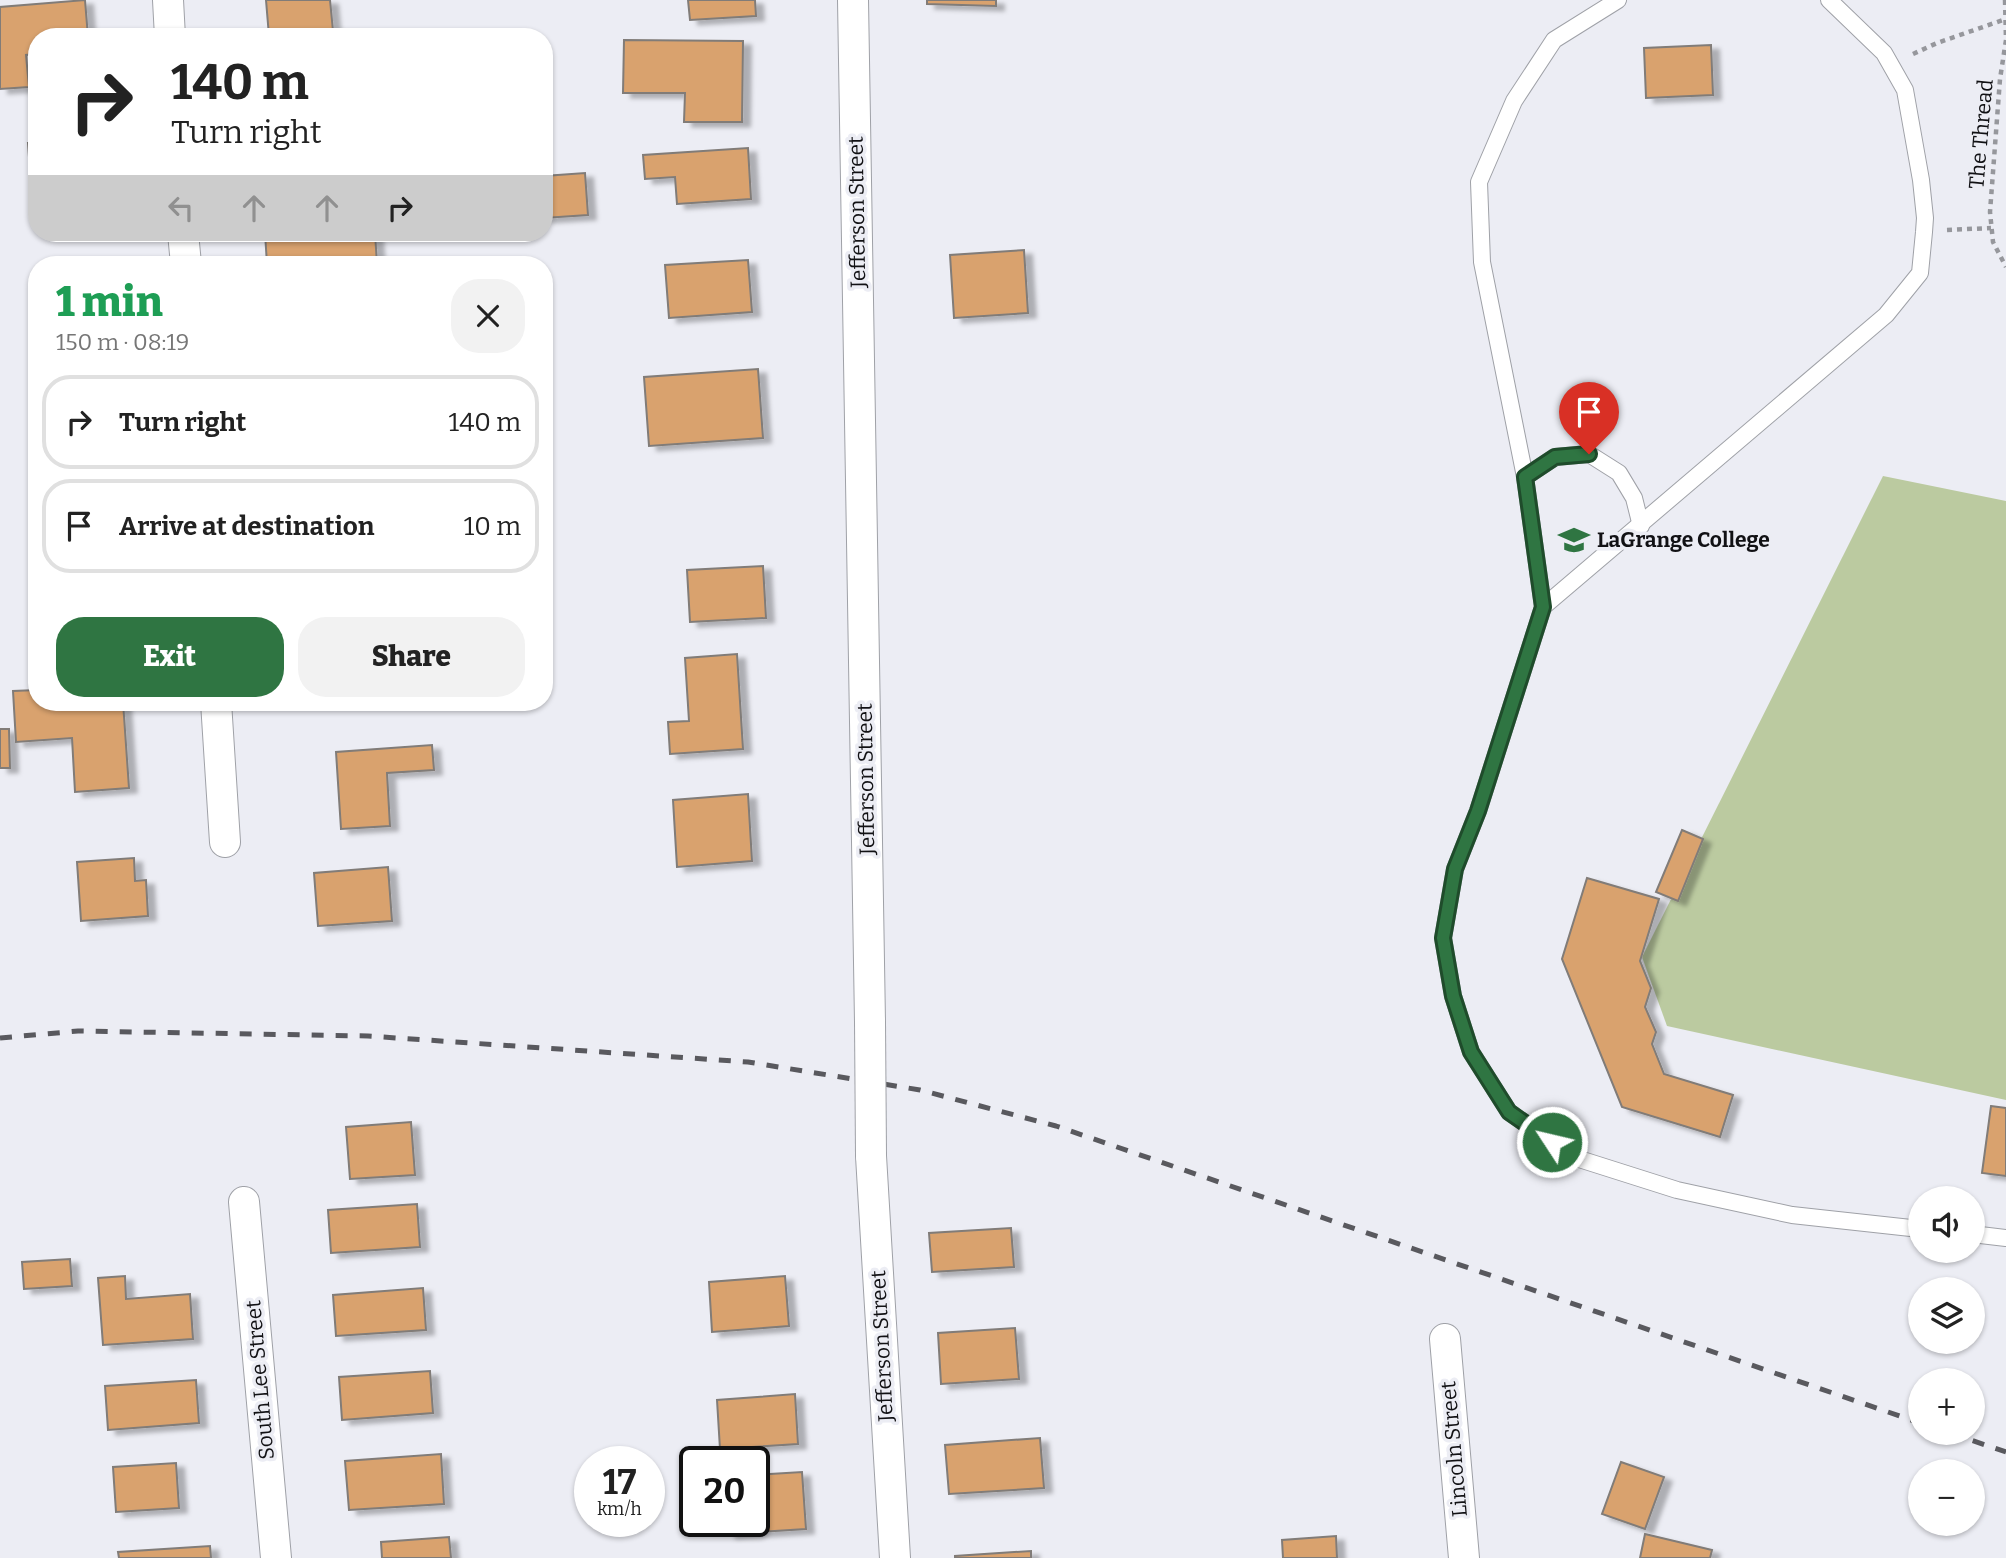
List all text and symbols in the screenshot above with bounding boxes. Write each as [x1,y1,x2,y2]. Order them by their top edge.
text: 140 m [171,53,309,112]
icon: right [56,56,147,147]
street label: The Thread [1963,78,1999,190]
text: Turn right [171,113,322,151]
street label: Jefferson Street [843,136,871,289]
icon: left [162,189,200,227]
icon: ahead [235,189,273,227]
icon: ahead [308,189,346,227]
icon: right [381,189,419,227]
text: 1 min [56,277,163,327]
button: close [451,279,525,353]
text: 150 m · 08:19 [56,328,189,356]
pin [1559,382,1619,454]
icon: arrive [1570,393,1608,431]
icon: right [60,403,98,441]
text: Turn right [119,407,246,438]
text: 140 m [449,407,521,438]
icon: arrive [60,507,98,545]
text: Arrive at destination [119,511,374,542]
text: 10 m [464,511,521,542]
school or university icon: LaGrange College [1557,523,1591,557]
place label: LaGrange College [1597,527,1770,553]
button: Exit [56,617,284,697]
button: Share [298,617,525,697]
street label: Jefferson Street [852,703,880,856]
position arrow [1515,1105,1589,1179]
map controls [1908,1186,1985,1536]
button: sound [1908,1186,1985,1263]
street label: Jefferson Street [865,1269,899,1423]
button: layers [1908,1277,1985,1354]
street label: South Lee Street [240,1299,280,1461]
button: + [1908,1368,1985,1445]
street label: Lincoln Street [1435,1380,1473,1518]
speed limit sign: 20 [679,1446,770,1537]
button: − [1908,1459,1985,1536]
text: 17 [603,1461,636,1503]
text: km/h [597,1498,642,1520]

